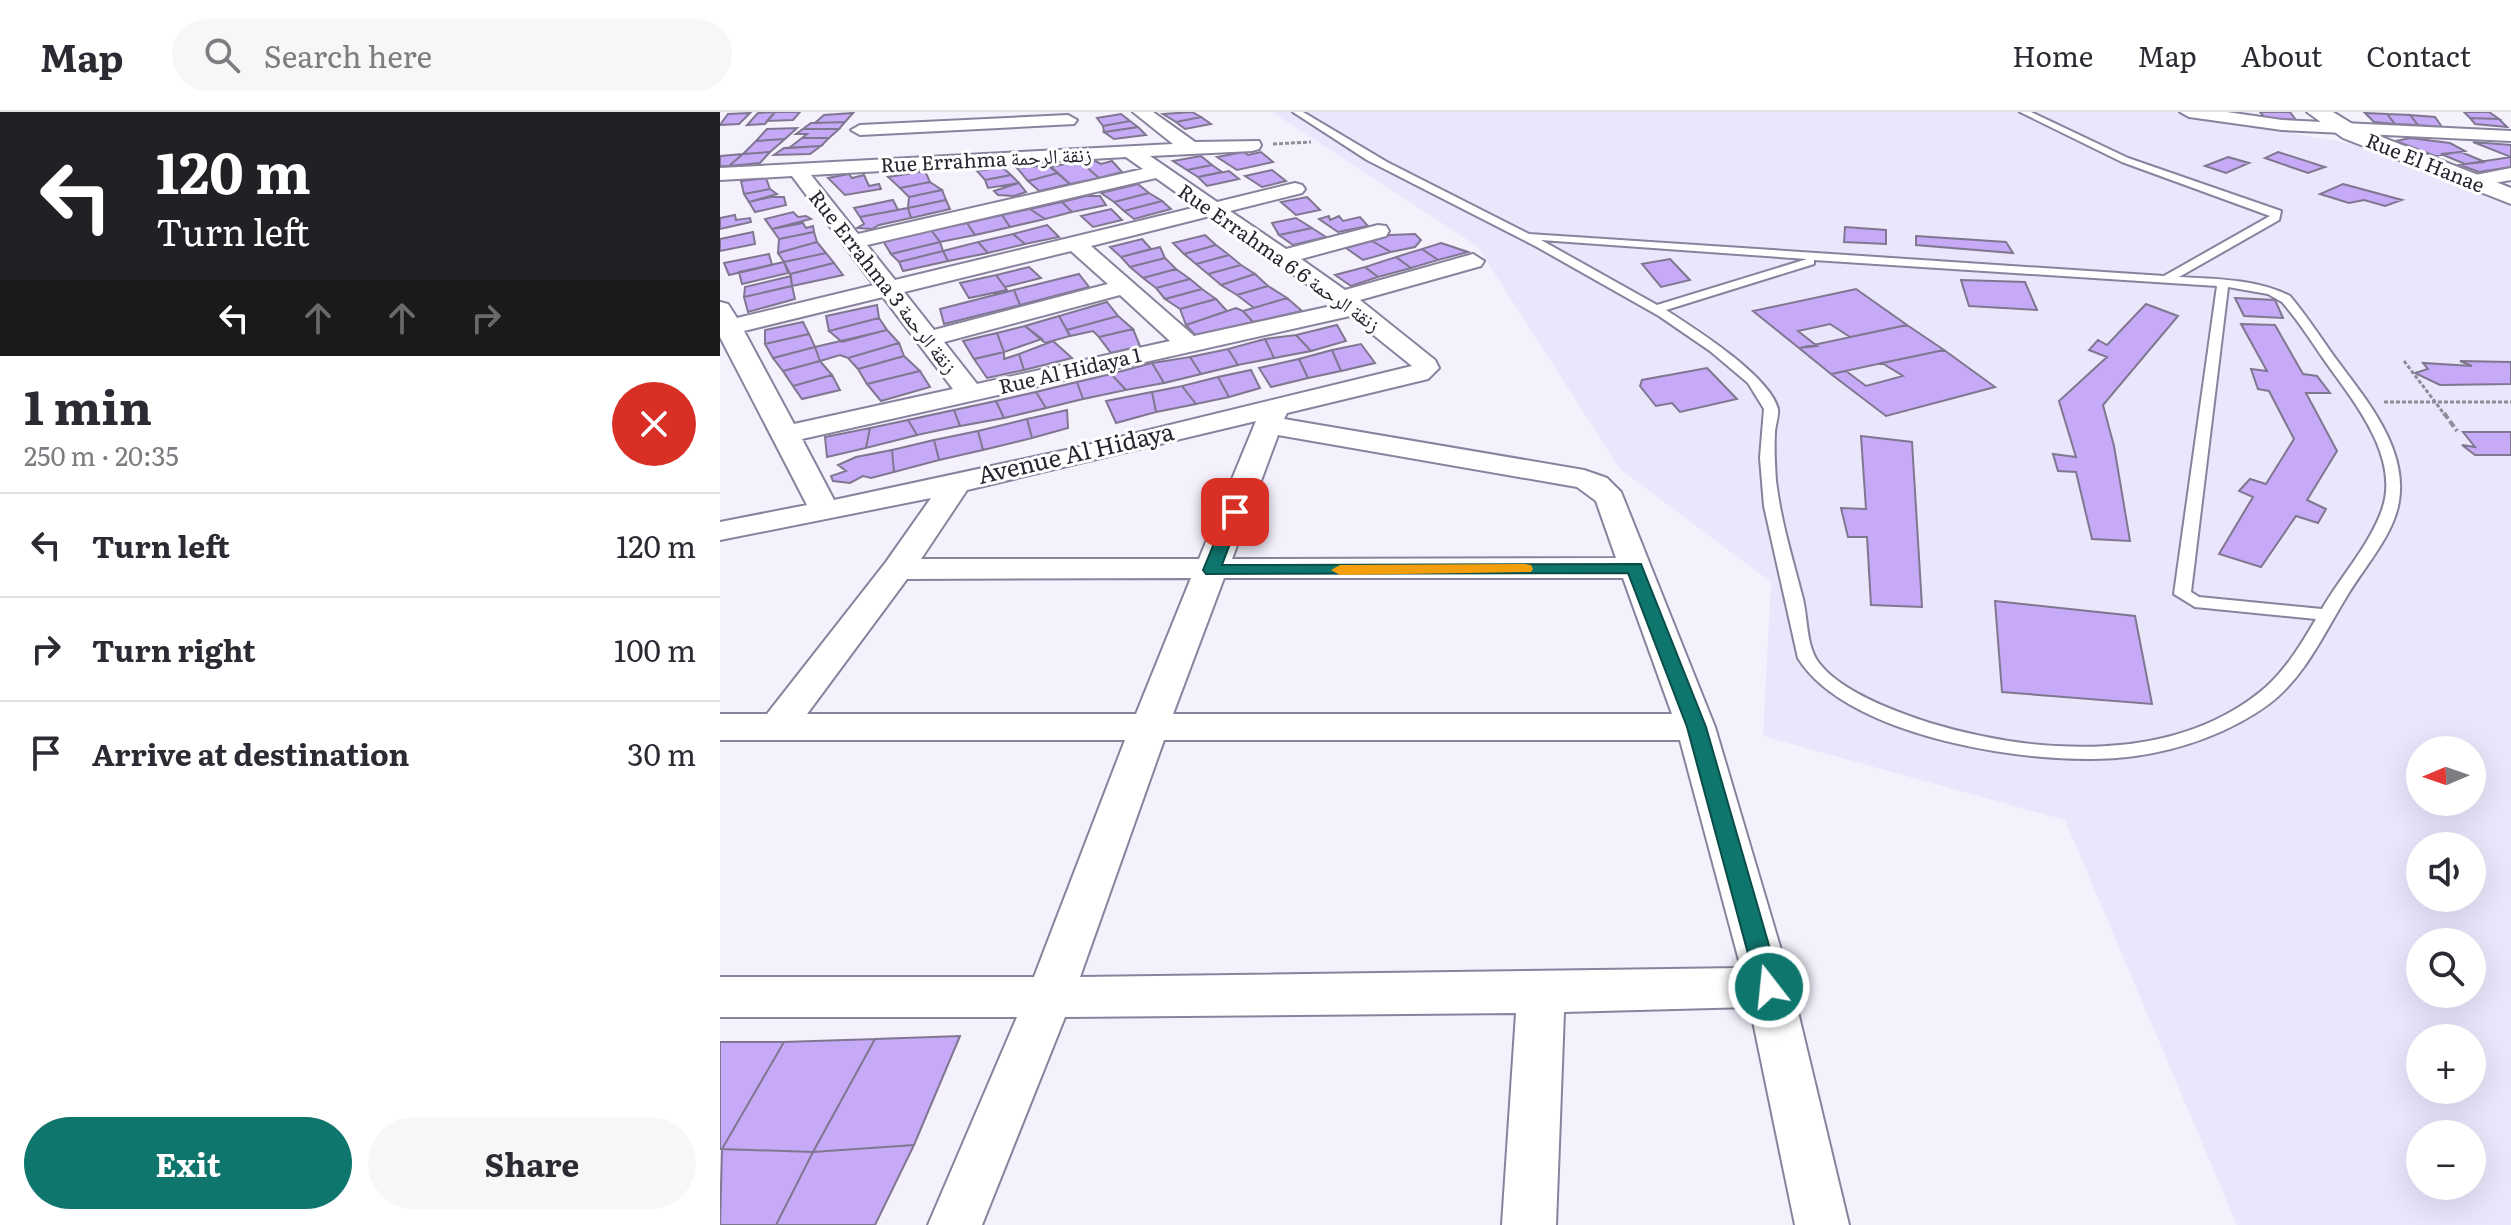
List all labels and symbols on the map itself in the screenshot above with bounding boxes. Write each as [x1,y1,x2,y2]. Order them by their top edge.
street label: Rue El Hanae [2362,124,2490,199]
street label: Rue Errahma زنقة الرحمة [880,137,1092,179]
street label: Rue Errahma 6 6 زنقة الرحمة [1173,175,1387,338]
street label: Rue Errahma 3 زنقة الرحمة [803,182,966,379]
street label: Rue Al Hidaya 1 [995,338,1144,400]
street label: Avenue Al Hidaya [974,412,1177,491]
pin [1201,478,1269,546]
north arrow [2406,736,2486,816]
position arrow [1727,945,1811,1029]

